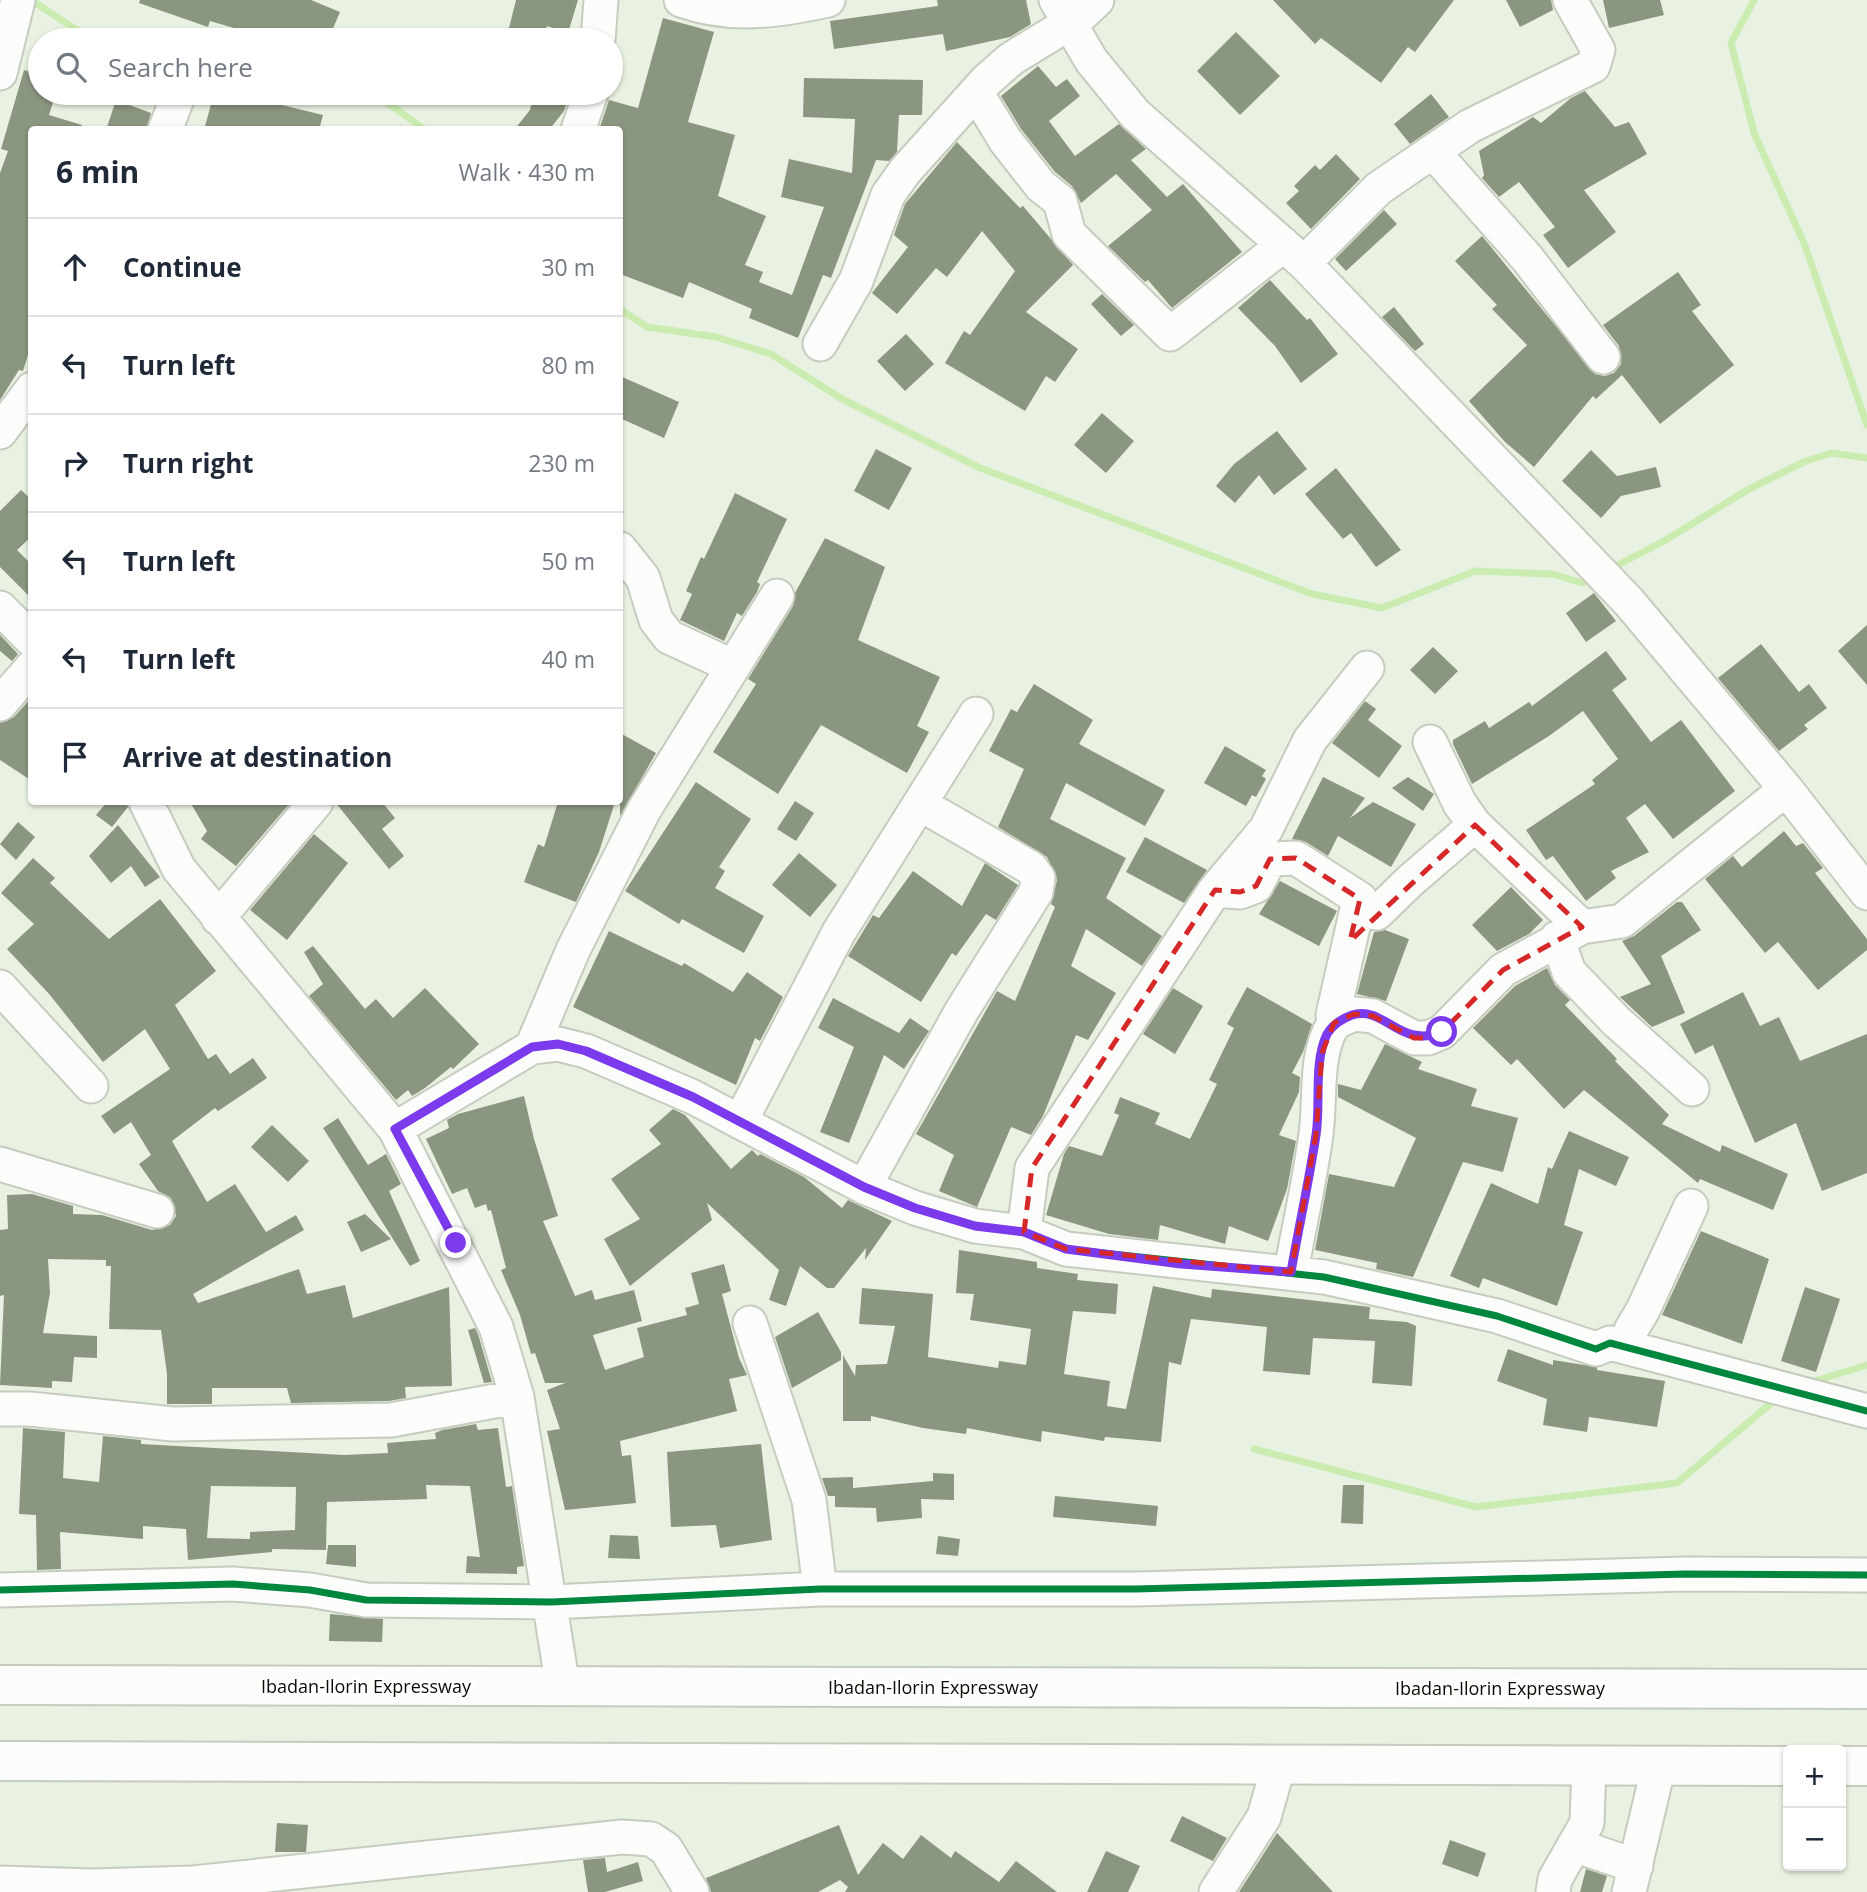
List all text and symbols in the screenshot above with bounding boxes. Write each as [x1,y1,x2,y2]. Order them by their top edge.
search box [28,28,623,105]
icon: search [52,48,90,86]
text: Search here [108,49,253,85]
text: 6 min [56,151,139,192]
text: Walk · 430 m [458,156,595,188]
icon: ahead [56,248,94,286]
text: Continue [123,249,242,285]
text: 30 m [541,251,595,283]
icon: left [56,346,94,384]
text: Turn left [123,347,235,383]
text: 80 m [541,349,595,381]
icon: right [56,444,94,482]
text: Turn right [123,445,254,481]
text: 230 m [528,447,595,479]
icon: left [56,542,94,580]
text: Turn left [123,543,235,579]
text: 50 m [541,545,595,577]
icon: left [56,640,94,678]
text: Turn left [123,641,235,677]
text: 40 m [541,643,595,675]
icon: arrive [56,738,94,776]
text: Arrive at destination [123,739,392,775]
route start [1426,1016,1457,1047]
route end [440,1227,471,1258]
street label: Ibadan-Ilorin Expressway [261,1674,472,1698]
street label: Ibadan-Ilorin Expressway [828,1675,1039,1699]
street label: Ibadan-Ilorin Expressway [1395,1676,1606,1700]
map controls [1783,1745,1846,1871]
button: + [1783,1745,1846,1808]
button: − [1783,1808,1846,1871]

